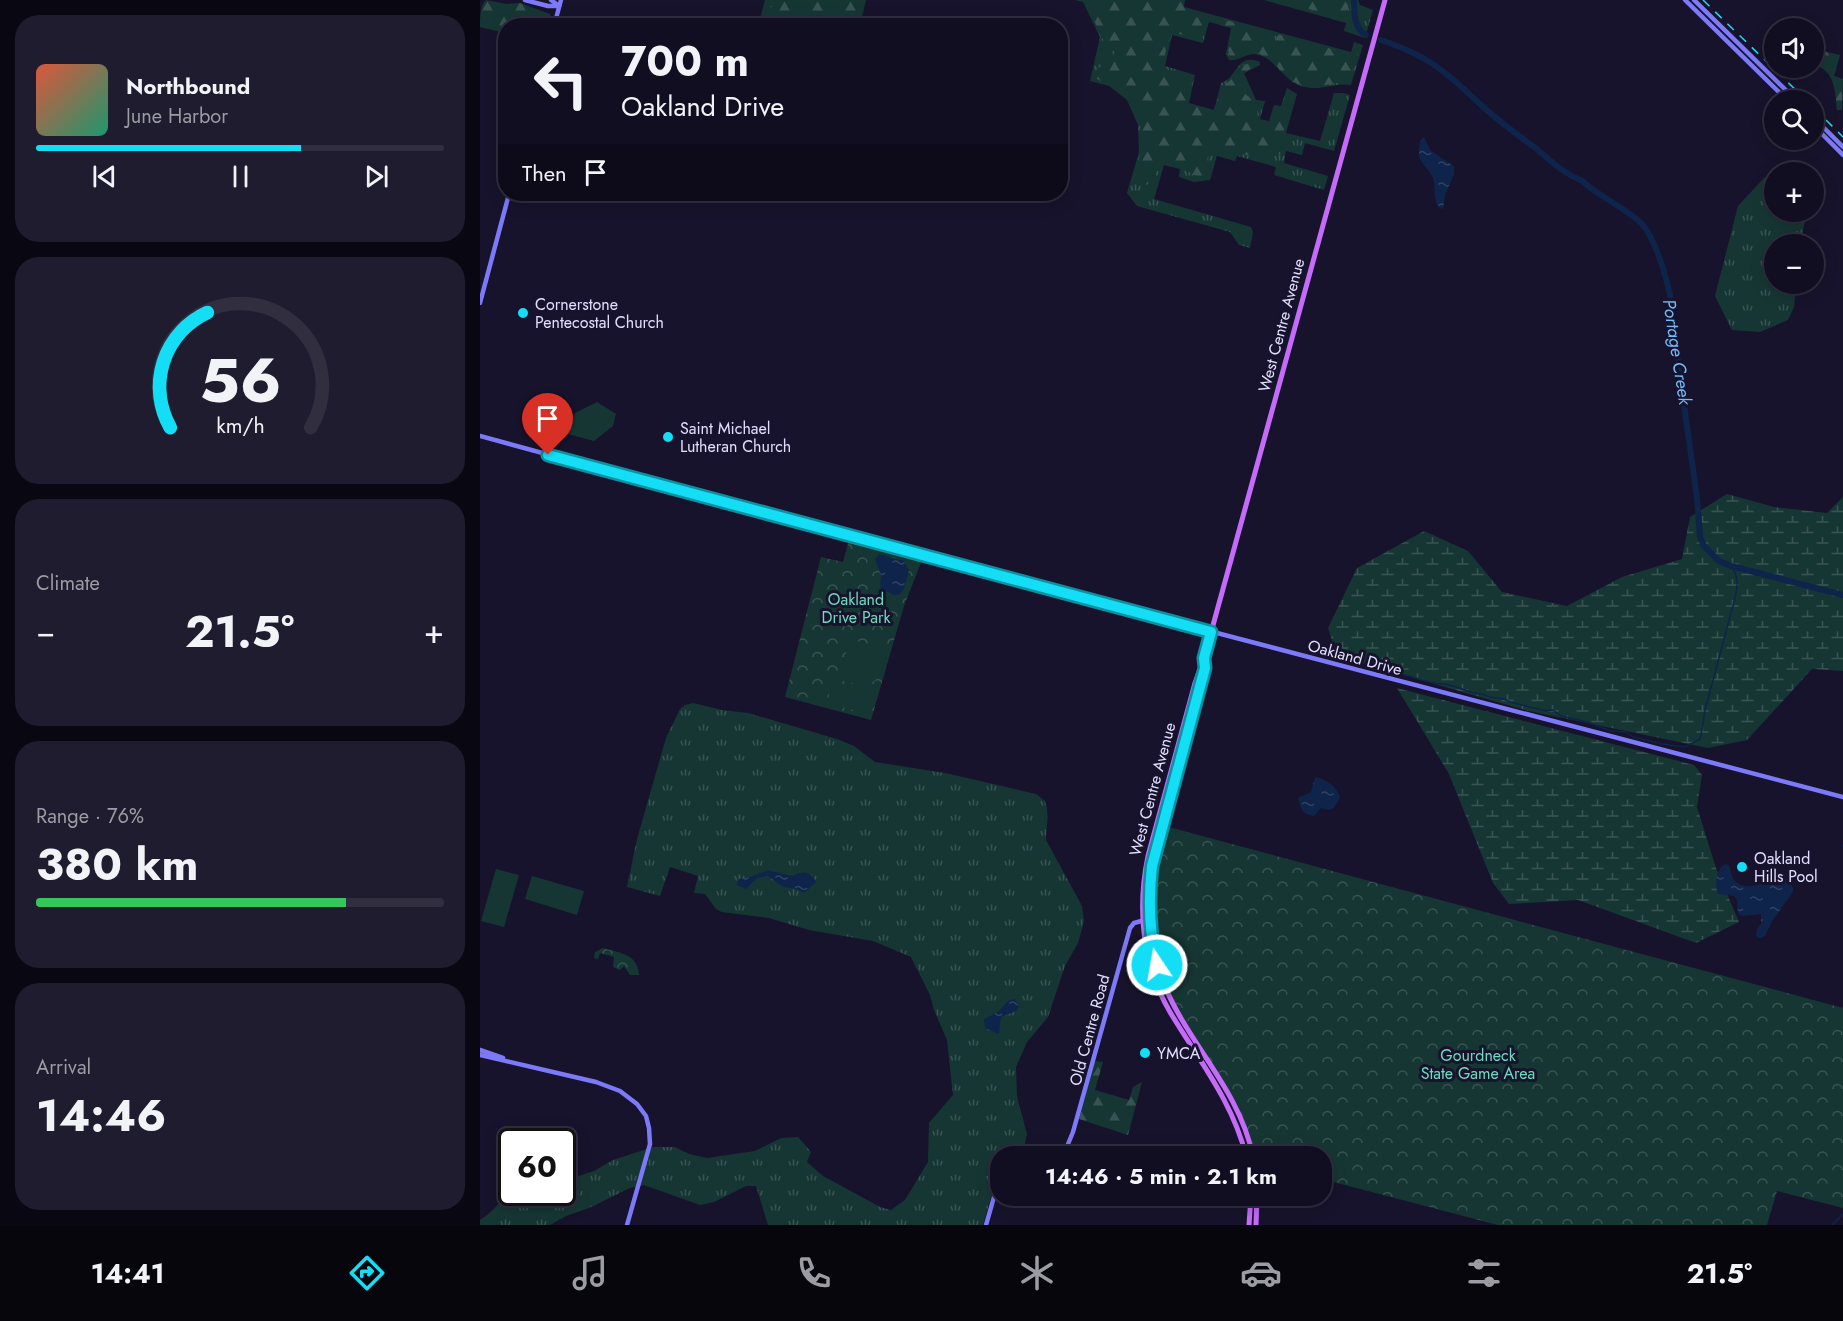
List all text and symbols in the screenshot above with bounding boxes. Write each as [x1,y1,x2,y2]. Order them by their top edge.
map controls [1764,18,1824,294]
button: sound [1764,18,1824,78]
text: 700 m [621,31,749,92]
icon: left [522,42,600,120]
text: Northbound [126,70,250,102]
text: Oakland Drive [621,87,784,126]
button: search [1764,90,1824,150]
text: June Harbor [126,102,228,131]
icon: arrive [579,156,612,189]
text: Then [522,157,567,189]
icon: previous [88,160,121,193]
icon: pause [224,160,257,193]
icon: next [360,160,393,193]
button: + [1764,162,1824,222]
button: − [1764,234,1824,294]
street label: West Centre Avenue [1253,256,1310,394]
place label: Cornerstone Pentecostal Church [535,293,664,334]
water label: Portage Creek [1656,297,1698,408]
marker: Cornerstone Pentecostal Church [516,306,530,320]
text: 56 [199,335,281,425]
pin [522,393,573,455]
icon: arrive [531,402,564,435]
text: km/h [216,410,264,441]
place label: Saint Michael Lutheran Church [680,417,791,458]
marker: Saint Michael Lutheran Church [661,430,675,444]
text: Climate [36,569,100,598]
park label: Oakland Drive Park [822,588,891,629]
text: 21.5° [185,599,294,664]
text: − [36,608,55,655]
text: + [424,608,444,655]
street label: Oakland Drive [1305,634,1405,681]
street label: West Centre Avenue [1124,720,1181,858]
text: Range · 76% [36,802,144,831]
text: 380 km [36,832,198,897]
place label: Oakland Hills Pool [1754,847,1818,888]
marker: Oakland Hills Pool [1735,860,1749,874]
position arrow [1125,933,1189,997]
street label: Old Centre Road [1064,972,1115,1088]
place label: YMCA [1157,1042,1201,1065]
park label: Gourdneck State Game Area [1421,1044,1535,1085]
marker: YMCA [1138,1046,1152,1060]
text: Arrival [36,1053,91,1082]
text: 14:46 [36,1083,166,1148]
speed limit sign: 60 [498,1128,576,1206]
text: 14:46 · 5 min · 2.1 km [1045,1160,1277,1192]
icon: directions [346,1252,388,1294]
icon: music [569,1252,611,1294]
icon: phone [793,1252,835,1294]
icon: climate [1016,1252,1058,1294]
icon: car [1240,1252,1282,1294]
icon: filters [1463,1252,1505,1294]
text: 14:41 [91,1254,165,1293]
text: 21.5° [1687,1254,1752,1293]

